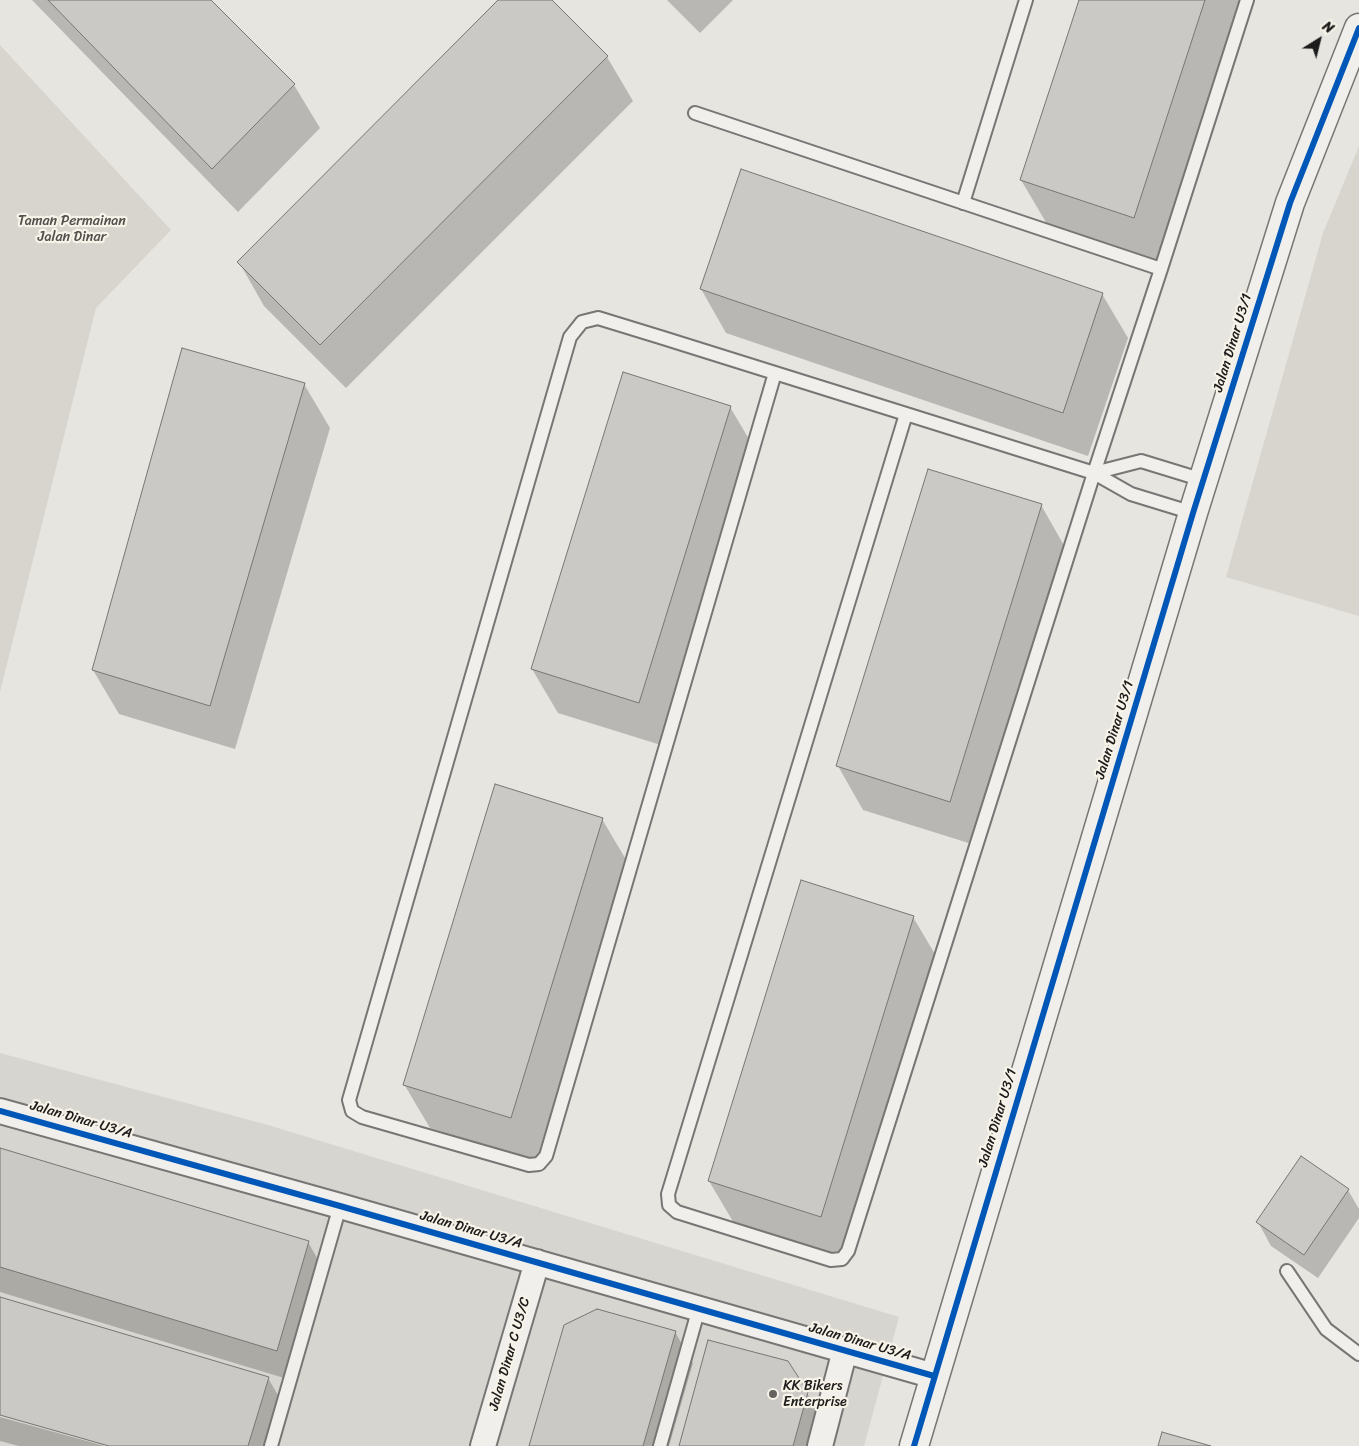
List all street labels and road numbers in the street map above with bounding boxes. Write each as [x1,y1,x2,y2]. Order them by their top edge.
street label: Jalan Dinar U3/1 [1210,292,1256,394]
street label: Jalan Dinar U3/1 [1092,679,1138,781]
street label: Jalan Dinar U3/1 [975,1067,1021,1169]
street label: Jalan Dinar U3/A [28,1097,134,1143]
street label: Jalan Dinar U3/A [418,1207,524,1253]
street label: Jalan Dinar C U3/C [486,1295,534,1413]
street label: Jalan Dinar U3/A [807,1319,913,1365]

